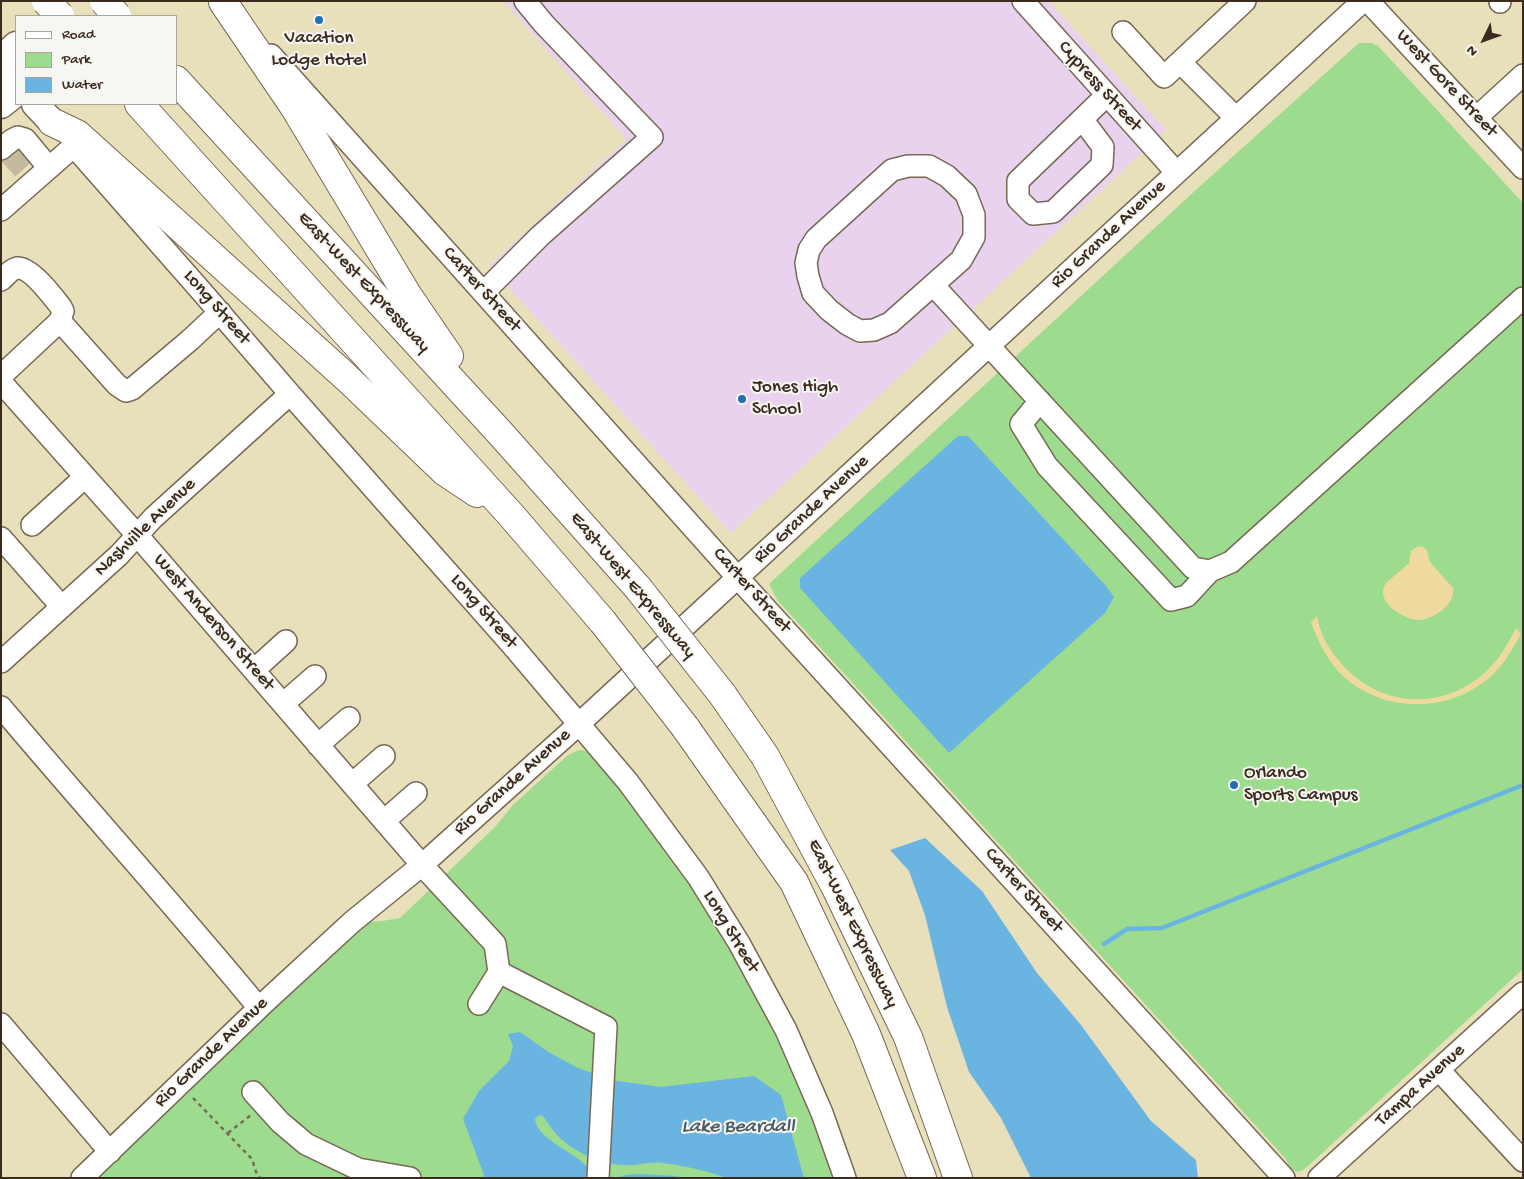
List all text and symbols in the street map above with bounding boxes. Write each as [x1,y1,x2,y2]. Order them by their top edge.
marker: Vacation Lodge Hotel [313,14,325,26]
legend [15,15,178,105]
north arrow [1459,15,1509,65]
street label: West Gore Street [1390,25,1502,143]
text: Road [62,26,95,44]
place label: Vacation Lodge Hotel [271,28,367,72]
street label: Cypress Street [1052,37,1146,137]
text: N [1463,41,1482,59]
text: Park [62,51,91,69]
text: Water [62,76,102,94]
street label: Rio Grande Avenue [1047,176,1171,294]
street label: East-West Expressway [292,208,434,358]
street label: Carter Street [437,243,525,337]
street label: Long Street [177,266,255,350]
place label: Jones High School [752,377,838,421]
marker: Jones High School [736,393,748,405]
street label: Rio Grande Avenue [750,451,874,569]
street label: Nashville Avenue [90,474,202,582]
street label: East-West Expressway [564,508,700,664]
street label: Carter Street [707,544,795,638]
street label: West Anderson Street [147,550,279,696]
street label: Long Street [444,570,522,654]
street label: Rio Grande Avenue [450,725,576,841]
place label: Orlando Sports Campus [1244,763,1358,807]
marker: Orlando Sports Campus [1228,779,1240,791]
street label: East-West Expressway [801,836,903,1012]
street label: Carter Street [979,844,1067,938]
street label: Long Street [697,887,763,977]
street label: Rio Grande Avenue [150,993,274,1113]
street label: Tampa Avenue [1371,1040,1471,1132]
water label: Lake Beardall [682,1116,794,1140]

